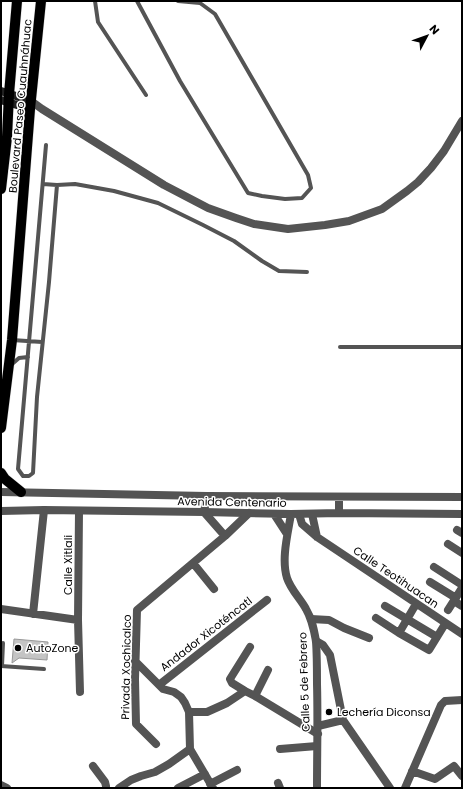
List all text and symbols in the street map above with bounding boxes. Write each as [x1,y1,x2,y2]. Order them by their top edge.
north arrow [407,16,447,56]
street label: Boulevard Paseo Cuauhnáhuac [4,18,36,194]
text: N [426,21,443,38]
street label: Avenida Centenario [177,493,287,511]
street label: Calle Xitlali [60,535,76,595]
street label: Calle Teotihuacan [350,542,442,612]
street label: Andador Xicoténcatl [157,593,255,675]
street label: Privada Xochicalco [117,614,135,720]
street label: Calle 5 de Febrero [294,632,314,732]
place label: AutoZone [26,640,79,656]
marker: AutoZone [13,643,23,653]
place label: Lechería Diconsa [337,704,431,720]
marker: Lechería Diconsa [324,707,334,717]

